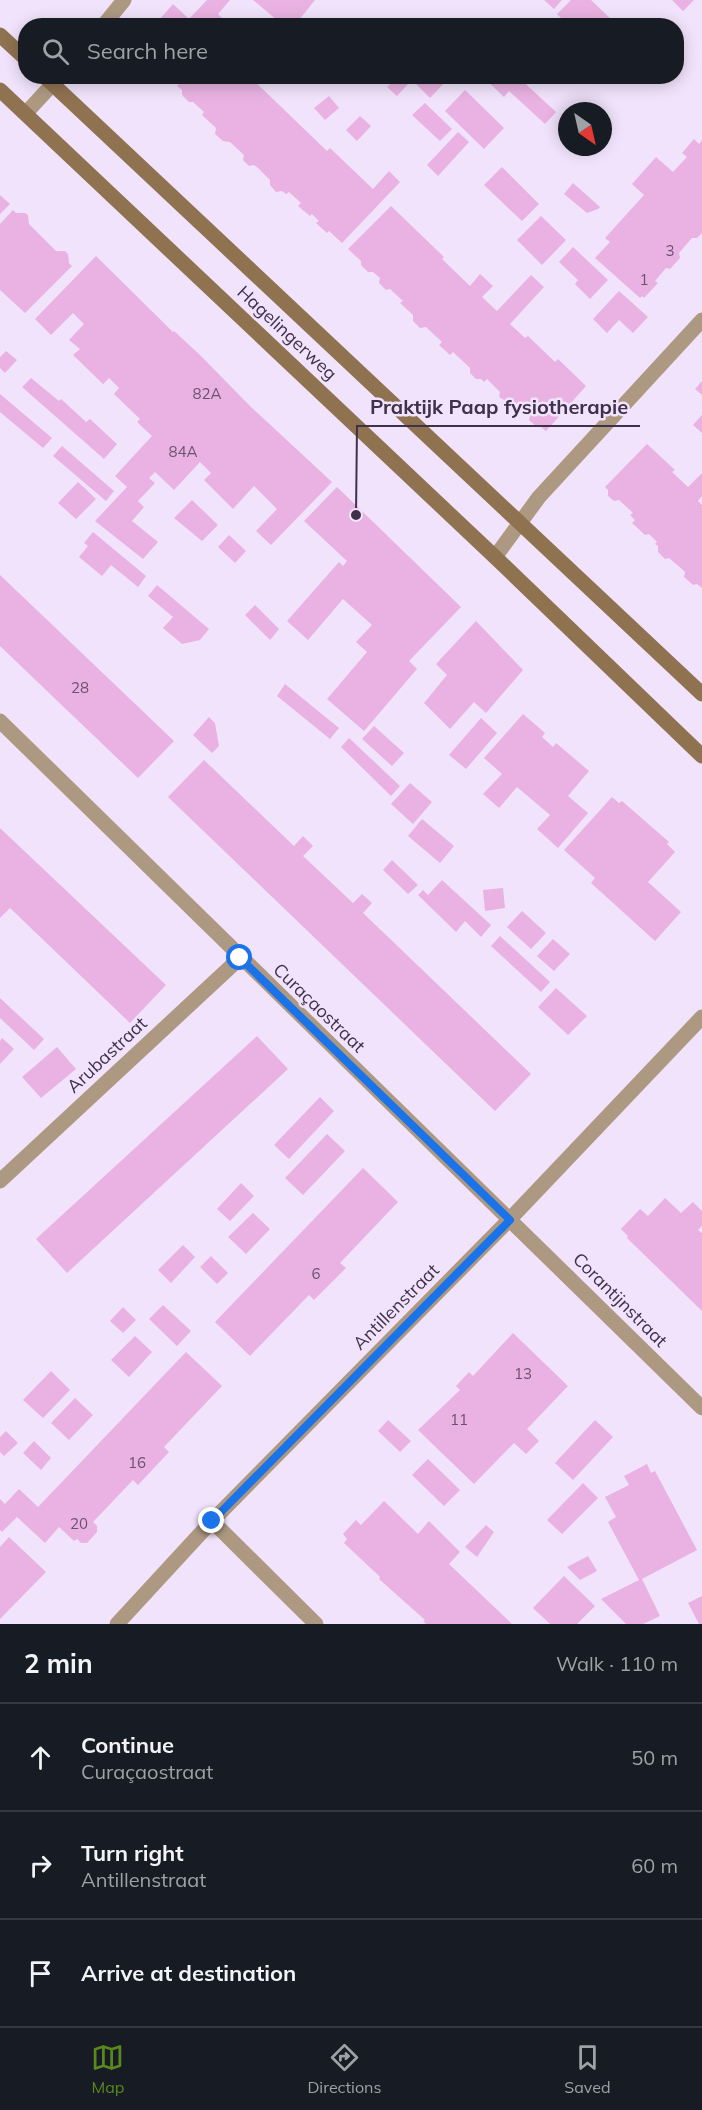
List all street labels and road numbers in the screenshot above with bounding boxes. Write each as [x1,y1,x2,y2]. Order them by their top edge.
street label: Hagelingerweg [233,280,342,385]
street label: Curaçaostraat [269,958,370,1057]
street label: Arubastraat [62,1012,152,1098]
street label: Corantijnstraat [568,1247,673,1352]
street label: Antillenstraat [348,1259,444,1355]

